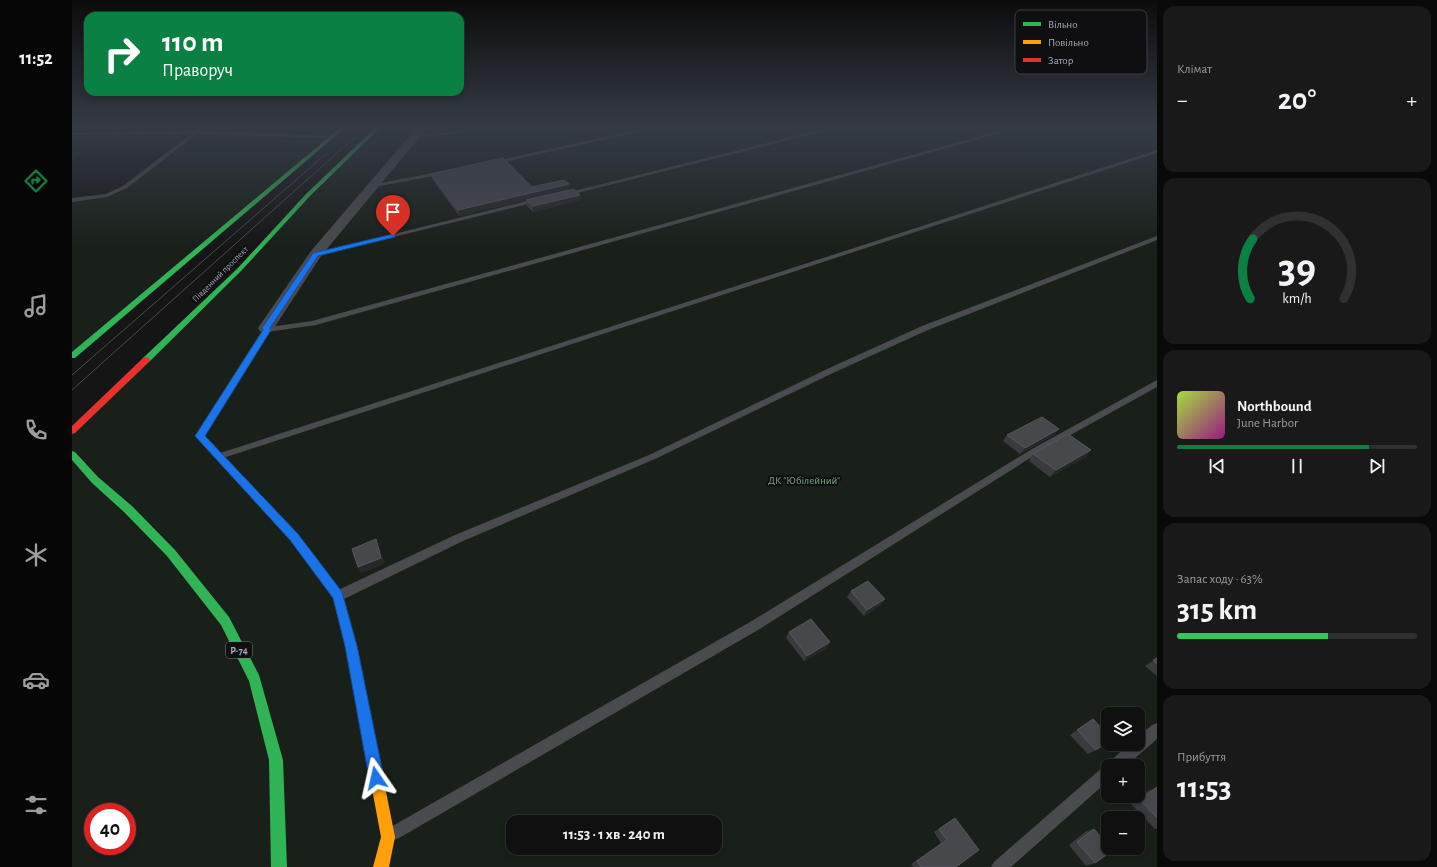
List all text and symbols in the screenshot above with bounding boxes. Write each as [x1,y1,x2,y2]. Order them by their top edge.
legend [1015,10,1147,74]
text: Вільно [1048,19,1078,30]
icon: right [96,28,148,80]
text: 110 m [162,29,224,57]
text: Повільно [1048,37,1089,48]
text: 11:52 [19,50,53,68]
text: Затор [1048,55,1074,66]
text: Праворуч [162,62,233,80]
text: Клімат [1177,63,1212,76]
text: 20° [1278,85,1316,115]
text: − [1177,89,1188,111]
text: + [1406,89,1417,111]
icon: directions [22,167,50,195]
pin [376,195,410,236]
icon: arrive [382,201,404,223]
street label: Південний проспект [191,244,250,304]
text: 39 [1278,249,1316,290]
icon: music [22,292,50,320]
text: km/h [1282,292,1312,306]
text: Northbound [1237,399,1312,414]
icon: phone [22,416,50,444]
text: June Harbor [1237,417,1298,430]
icon: previous [1206,455,1228,477]
icon: pause [1286,455,1308,477]
icon: next [1366,455,1388,477]
park label: ДК "Юбілейний" [768,475,840,486]
icon: climate [22,541,50,569]
text: Запас ходу · 63% [1177,573,1263,586]
text: 315 km [1177,595,1257,625]
road number: Р-74 [226,642,252,658]
icon: car [22,666,50,694]
map controls [1101,707,1145,855]
button: layers [1101,707,1145,751]
text: Прибуття [1177,751,1226,764]
position arrow [355,757,397,799]
button: + [1101,759,1145,803]
text: 11:53 [1177,773,1231,803]
icon: filters [22,791,50,819]
speed limit sign: 40 [84,803,136,855]
button: − [1101,811,1145,855]
text: 11:53 · 1 хв · 240 m [563,827,665,842]

